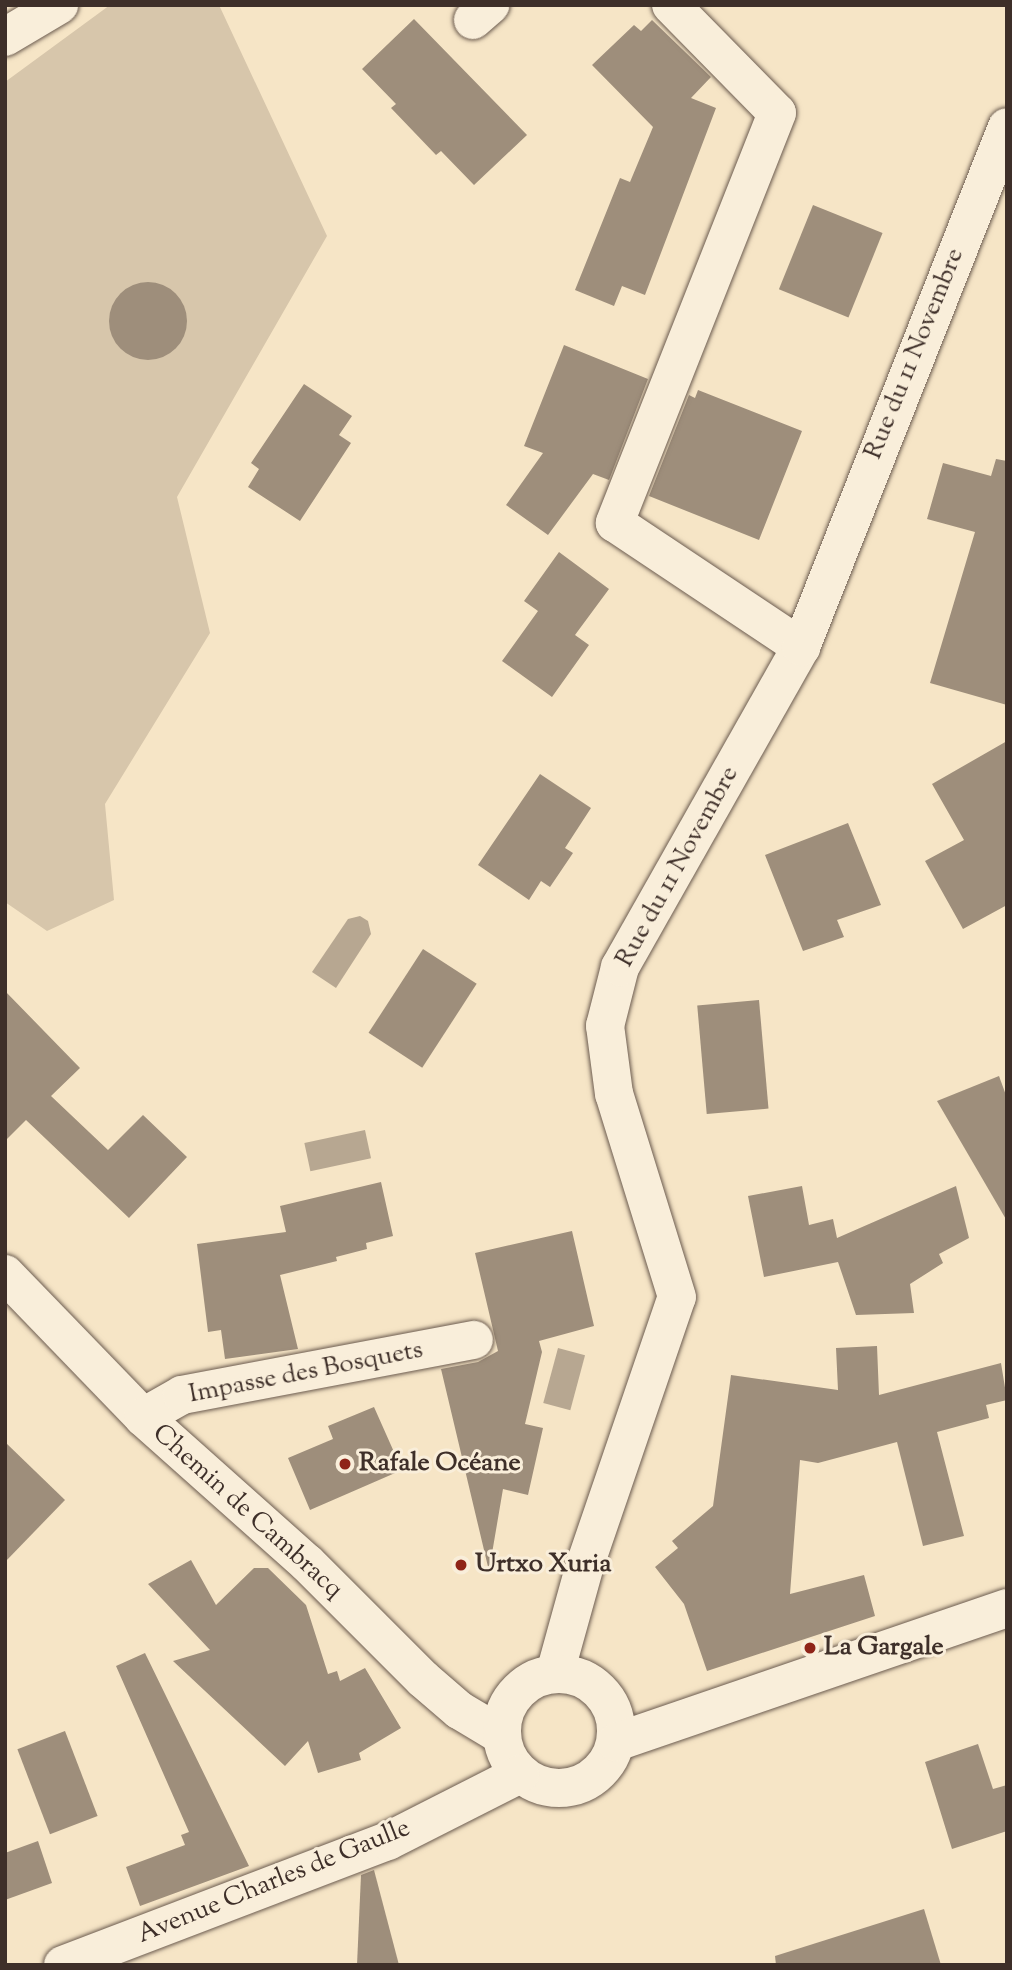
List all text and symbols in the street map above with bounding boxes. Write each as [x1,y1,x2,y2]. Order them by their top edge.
street label: Rue du 11 Novembre [858,244,972,464]
street label: Rue du 11 Novembre [610,761,746,973]
street label: Impasse des Bosquets [186,1335,426,1411]
street label: Chemin de Cambracq [145,1418,349,1606]
place label: Rafale Océane [359,1448,521,1480]
marker: Rafale Océane [337,1456,353,1472]
place label: Urtxo Xuria [475,1549,611,1581]
marker: Urtxo Xuria [453,1557,469,1573]
place label: La Gargale [824,1632,944,1664]
marker: La Gargale [802,1640,818,1656]
street label: Avenue Charles de Gaulle [133,1813,415,1951]

